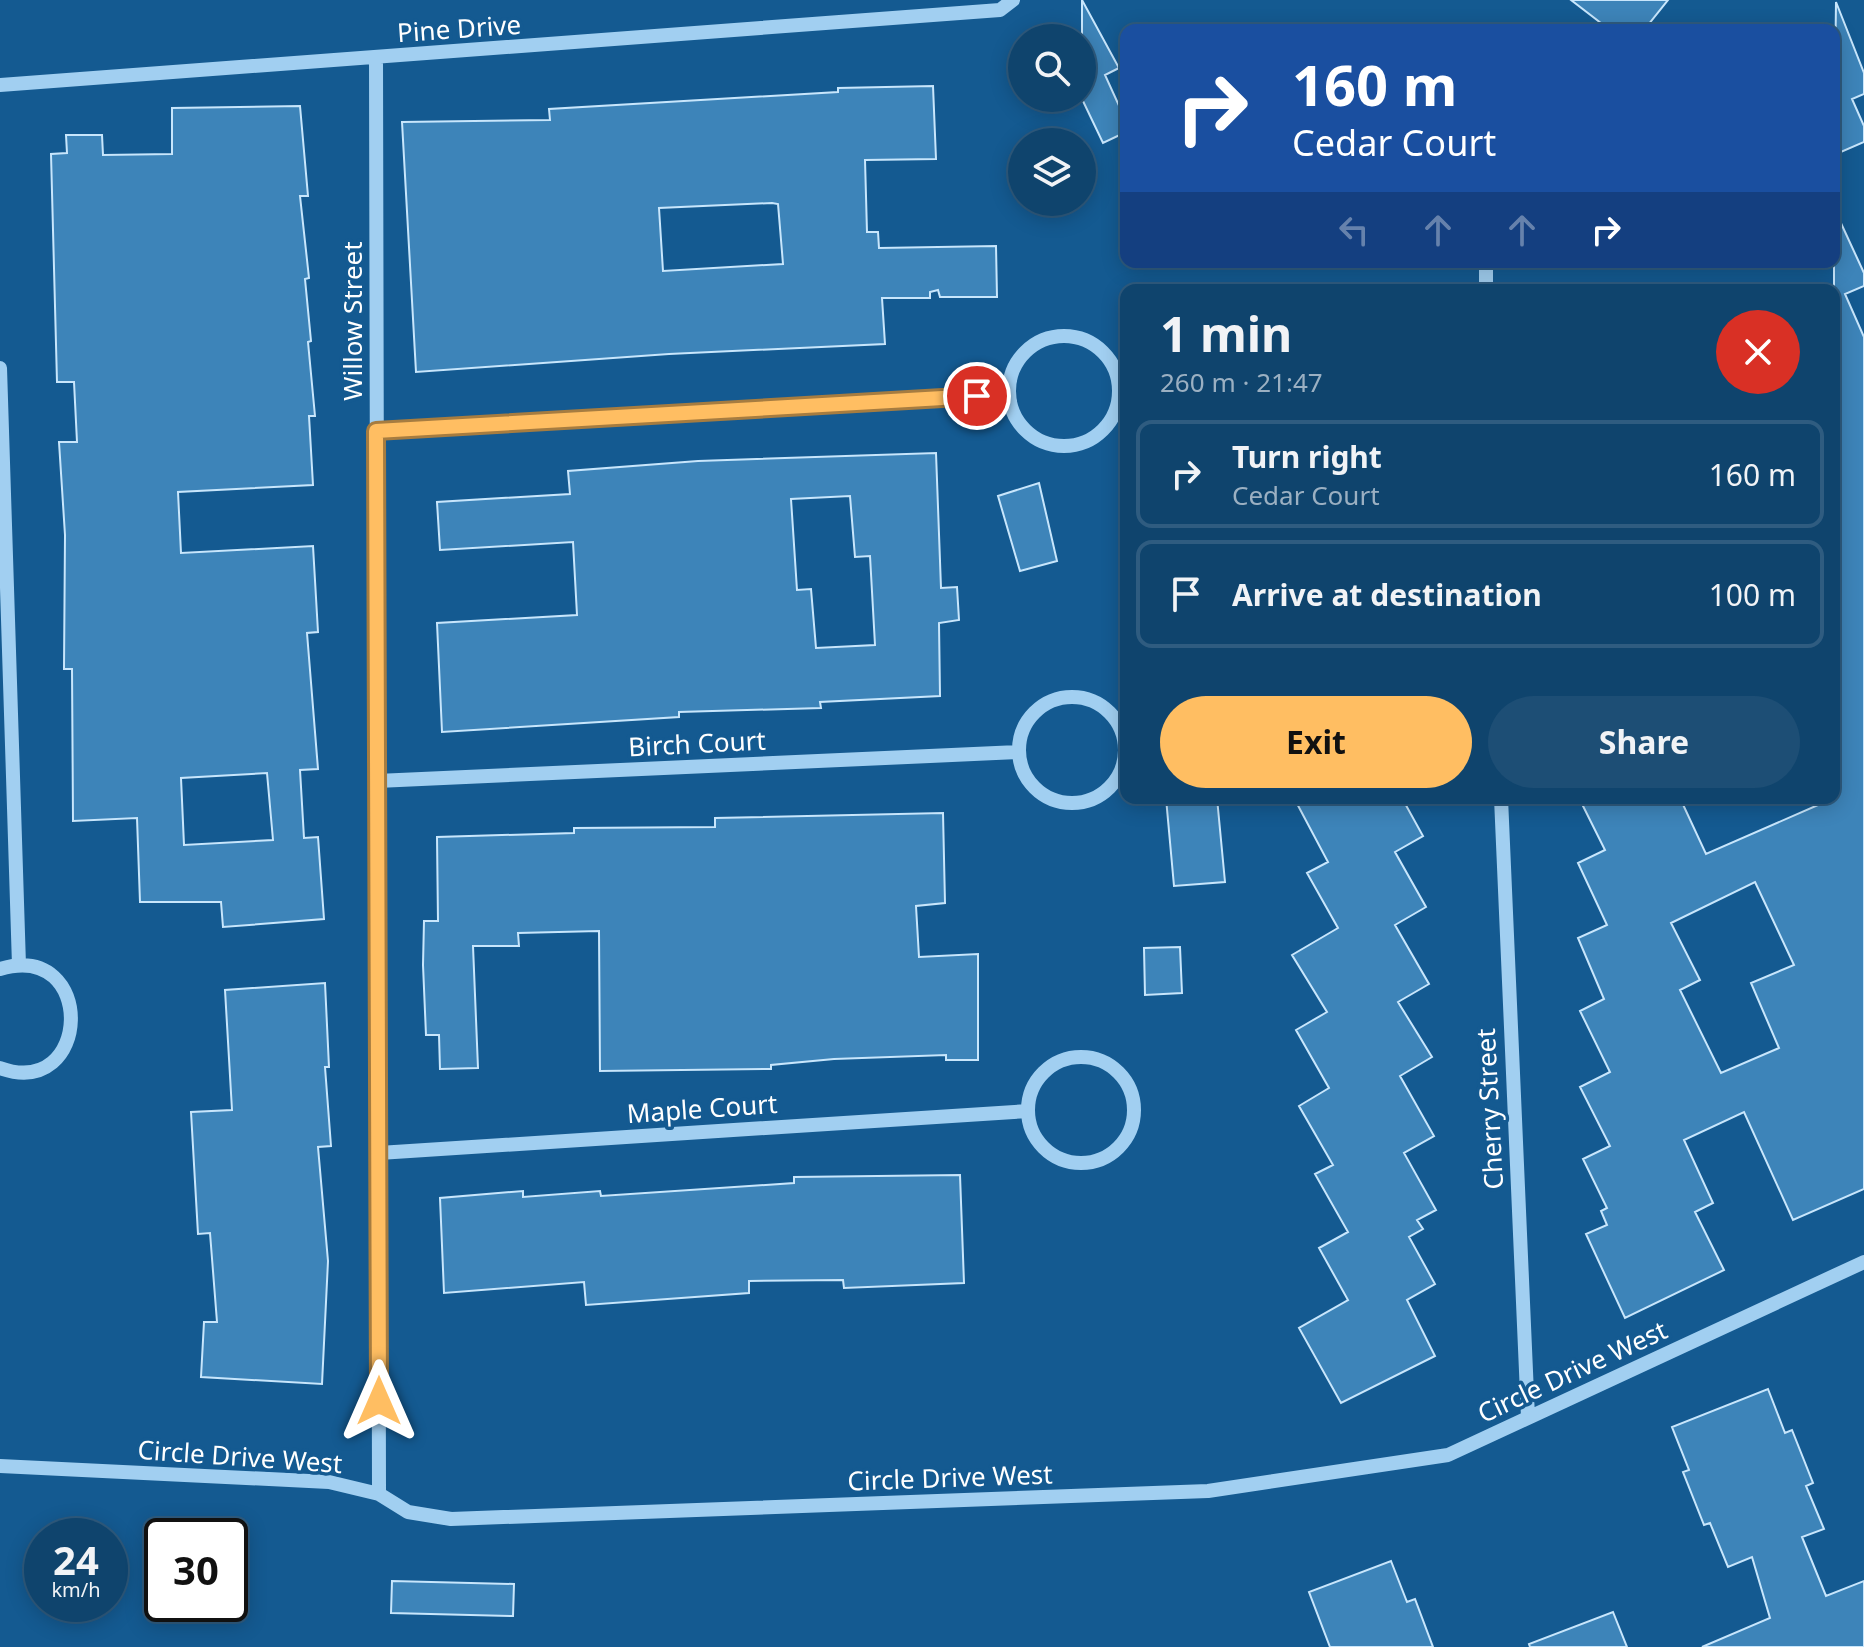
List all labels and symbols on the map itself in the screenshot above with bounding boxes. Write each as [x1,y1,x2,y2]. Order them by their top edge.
street label: Pine Drive [396,6,522,50]
street label: Willow Street [334,241,370,401]
pin [943,362,1011,430]
street label: Birch Court [627,721,767,765]
street label: Cherry Street [1467,1028,1511,1190]
street label: Maple Court [626,1085,778,1131]
street label: Circle Drive West [1471,1311,1673,1431]
position arrow [337,1359,421,1443]
street label: Circle Drive West [136,1431,344,1481]
street label: Circle Drive West [847,1455,1053,1499]
speed limit sign: 30 [144,1518,248,1622]

